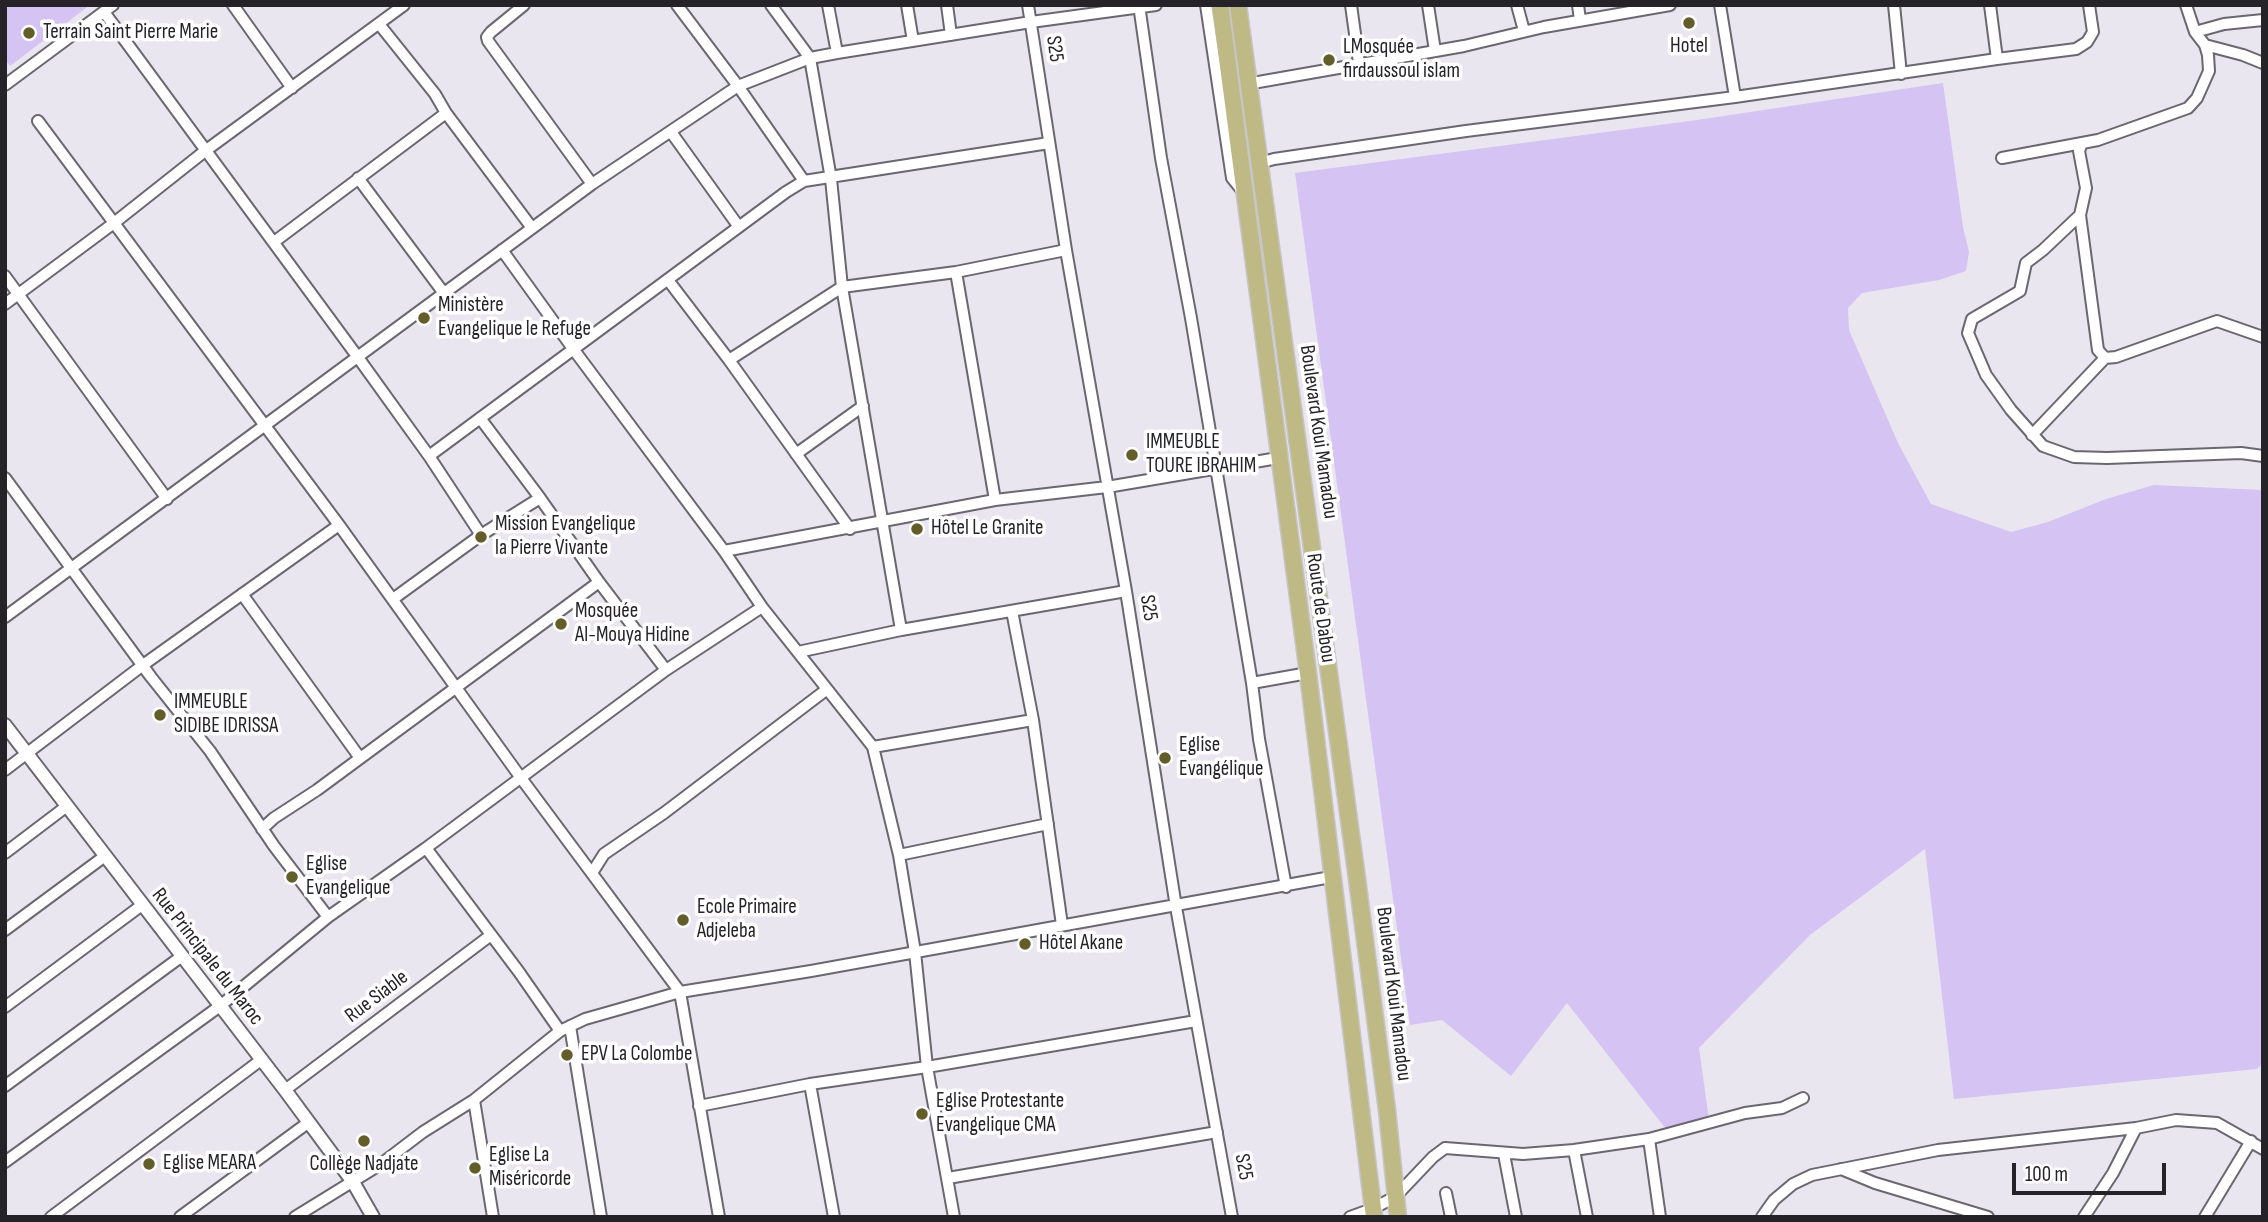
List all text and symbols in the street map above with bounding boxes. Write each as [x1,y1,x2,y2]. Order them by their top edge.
marker: Hotel [1681,15,1697,31]
place label: Terrain Saint Pierre Marie [43,20,218,46]
marker: Terrain Saint Pierre Marie [21,25,37,41]
street label: S25 [1040,34,1068,64]
place label: Hotel [1670,34,1708,60]
place label: LMosquée firdaussoul islam [1343,35,1460,85]
marker: LMosquée firdaussoul islam [1321,52,1337,68]
place label: Ministère Evangelique le Refuge [438,293,591,343]
marker: Ministère Evangelique le Refuge [416,310,432,326]
street label: Boulevard Koui Mamadou [1293,344,1343,520]
place label: IMMEUBLE TOURE IBRAHIM [1146,430,1256,480]
marker: IMMEUBLE TOURE IBRAHIM [1124,447,1140,463]
place label: Mission Evangelique la Pierre Vivante [495,512,636,562]
place label: Hôtel Le Granite [931,516,1043,542]
marker: Hôtel Le Granite [909,521,925,537]
marker: Mission Evangelique la Pierre Vivante [473,529,489,545]
street label: Route de Dabou [1300,552,1340,664]
street label: S25 [1134,593,1162,623]
place label: Mosquée Al-Mouya Hidine [575,599,690,649]
marker: Mosquée Al-Mouya Hidine [553,616,569,632]
place label: IMMEUBLE SIDIBE IDRISSA [174,690,278,740]
marker: IMMEUBLE SIDIBE IDRISSA [152,707,168,723]
place label: Eglise Evangélique [1179,733,1263,783]
marker: Eglise Evangélique [1157,750,1173,766]
place label: Eglise Evangelique [306,852,390,902]
marker: Eglise Evangelique [284,869,300,885]
street label: Rue Principale du Maroc [146,883,268,1031]
place label: Ecole Primaire Adjeleba [697,895,797,945]
street label: Boulevard Koui Mamadou [1370,906,1416,1082]
marker: Ecole Primaire Adjeleba [675,912,691,928]
place label: Hôtel Akane [1039,931,1123,957]
marker: Hôtel Akane [1017,936,1033,952]
street label: Rue Siable [341,965,413,1029]
place label: EPV La Colombe [581,1042,692,1068]
marker: EPV La Colombe [559,1047,575,1063]
place label: Eglise Protestante Evangelique CMA [936,1089,1064,1139]
marker: Eglise Protestante Evangelique CMA [914,1106,930,1122]
marker: Collège Nadjate [356,1133,372,1149]
place label: Eglise La Miséricorde [489,1143,571,1193]
scale bar [2016,1148,2170,1192]
place label: Eglise MEARA [163,1151,256,1177]
place label: Collège Nadjate [309,1152,419,1178]
street label: S25 [1228,1152,1258,1182]
marker: Eglise MEARA [141,1156,157,1172]
marker: Eglise La Miséricorde [467,1160,483,1176]
text: 100 m [2025,1162,2068,1187]

